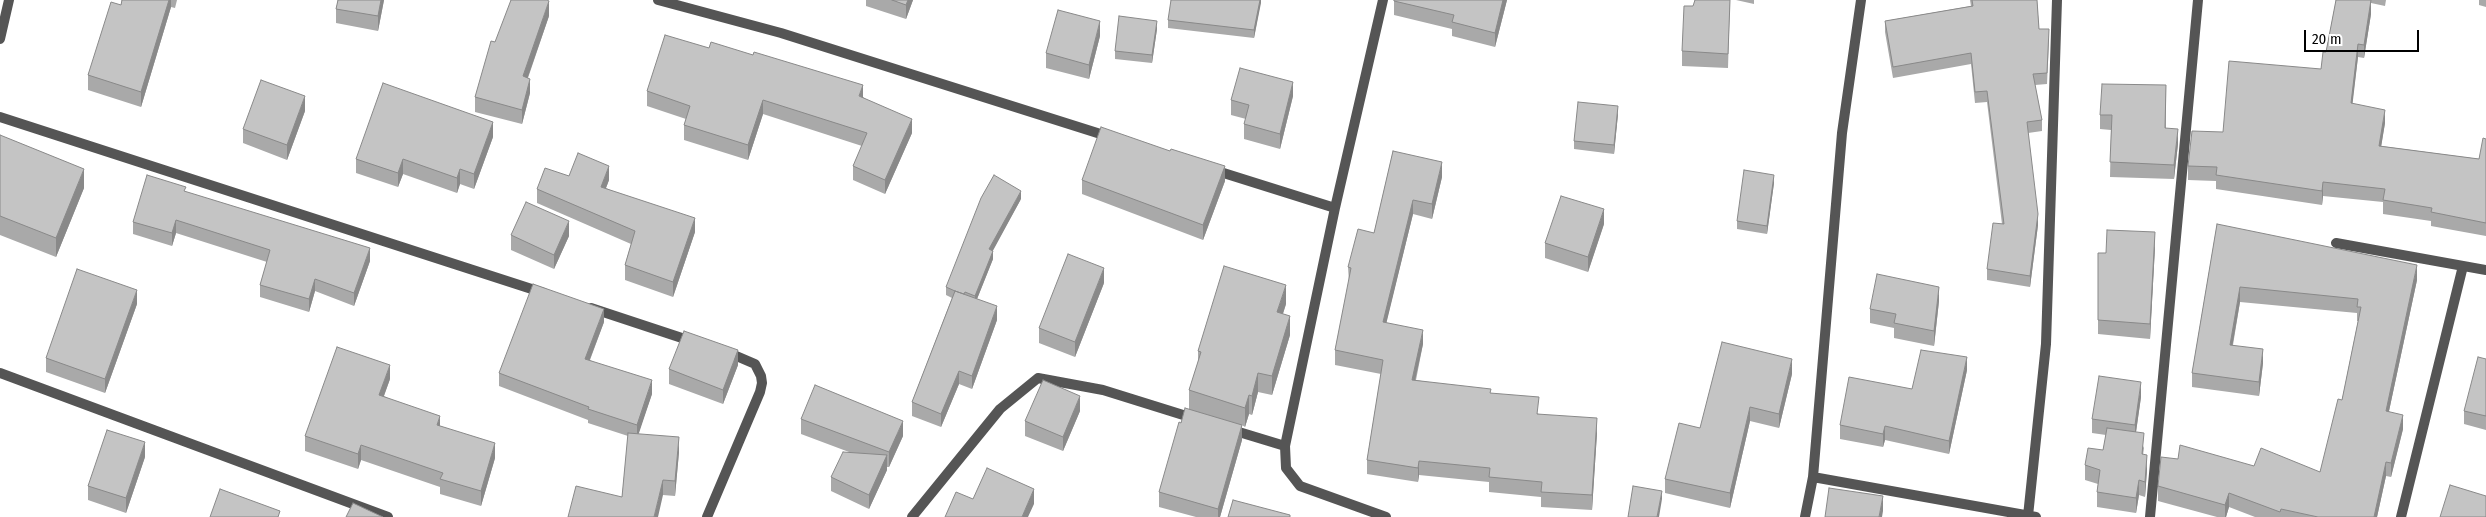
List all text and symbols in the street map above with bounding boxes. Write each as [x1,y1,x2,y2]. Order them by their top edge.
scale bar [2306,20,2421,52]
text: 20 m [2312,30,2342,48]

